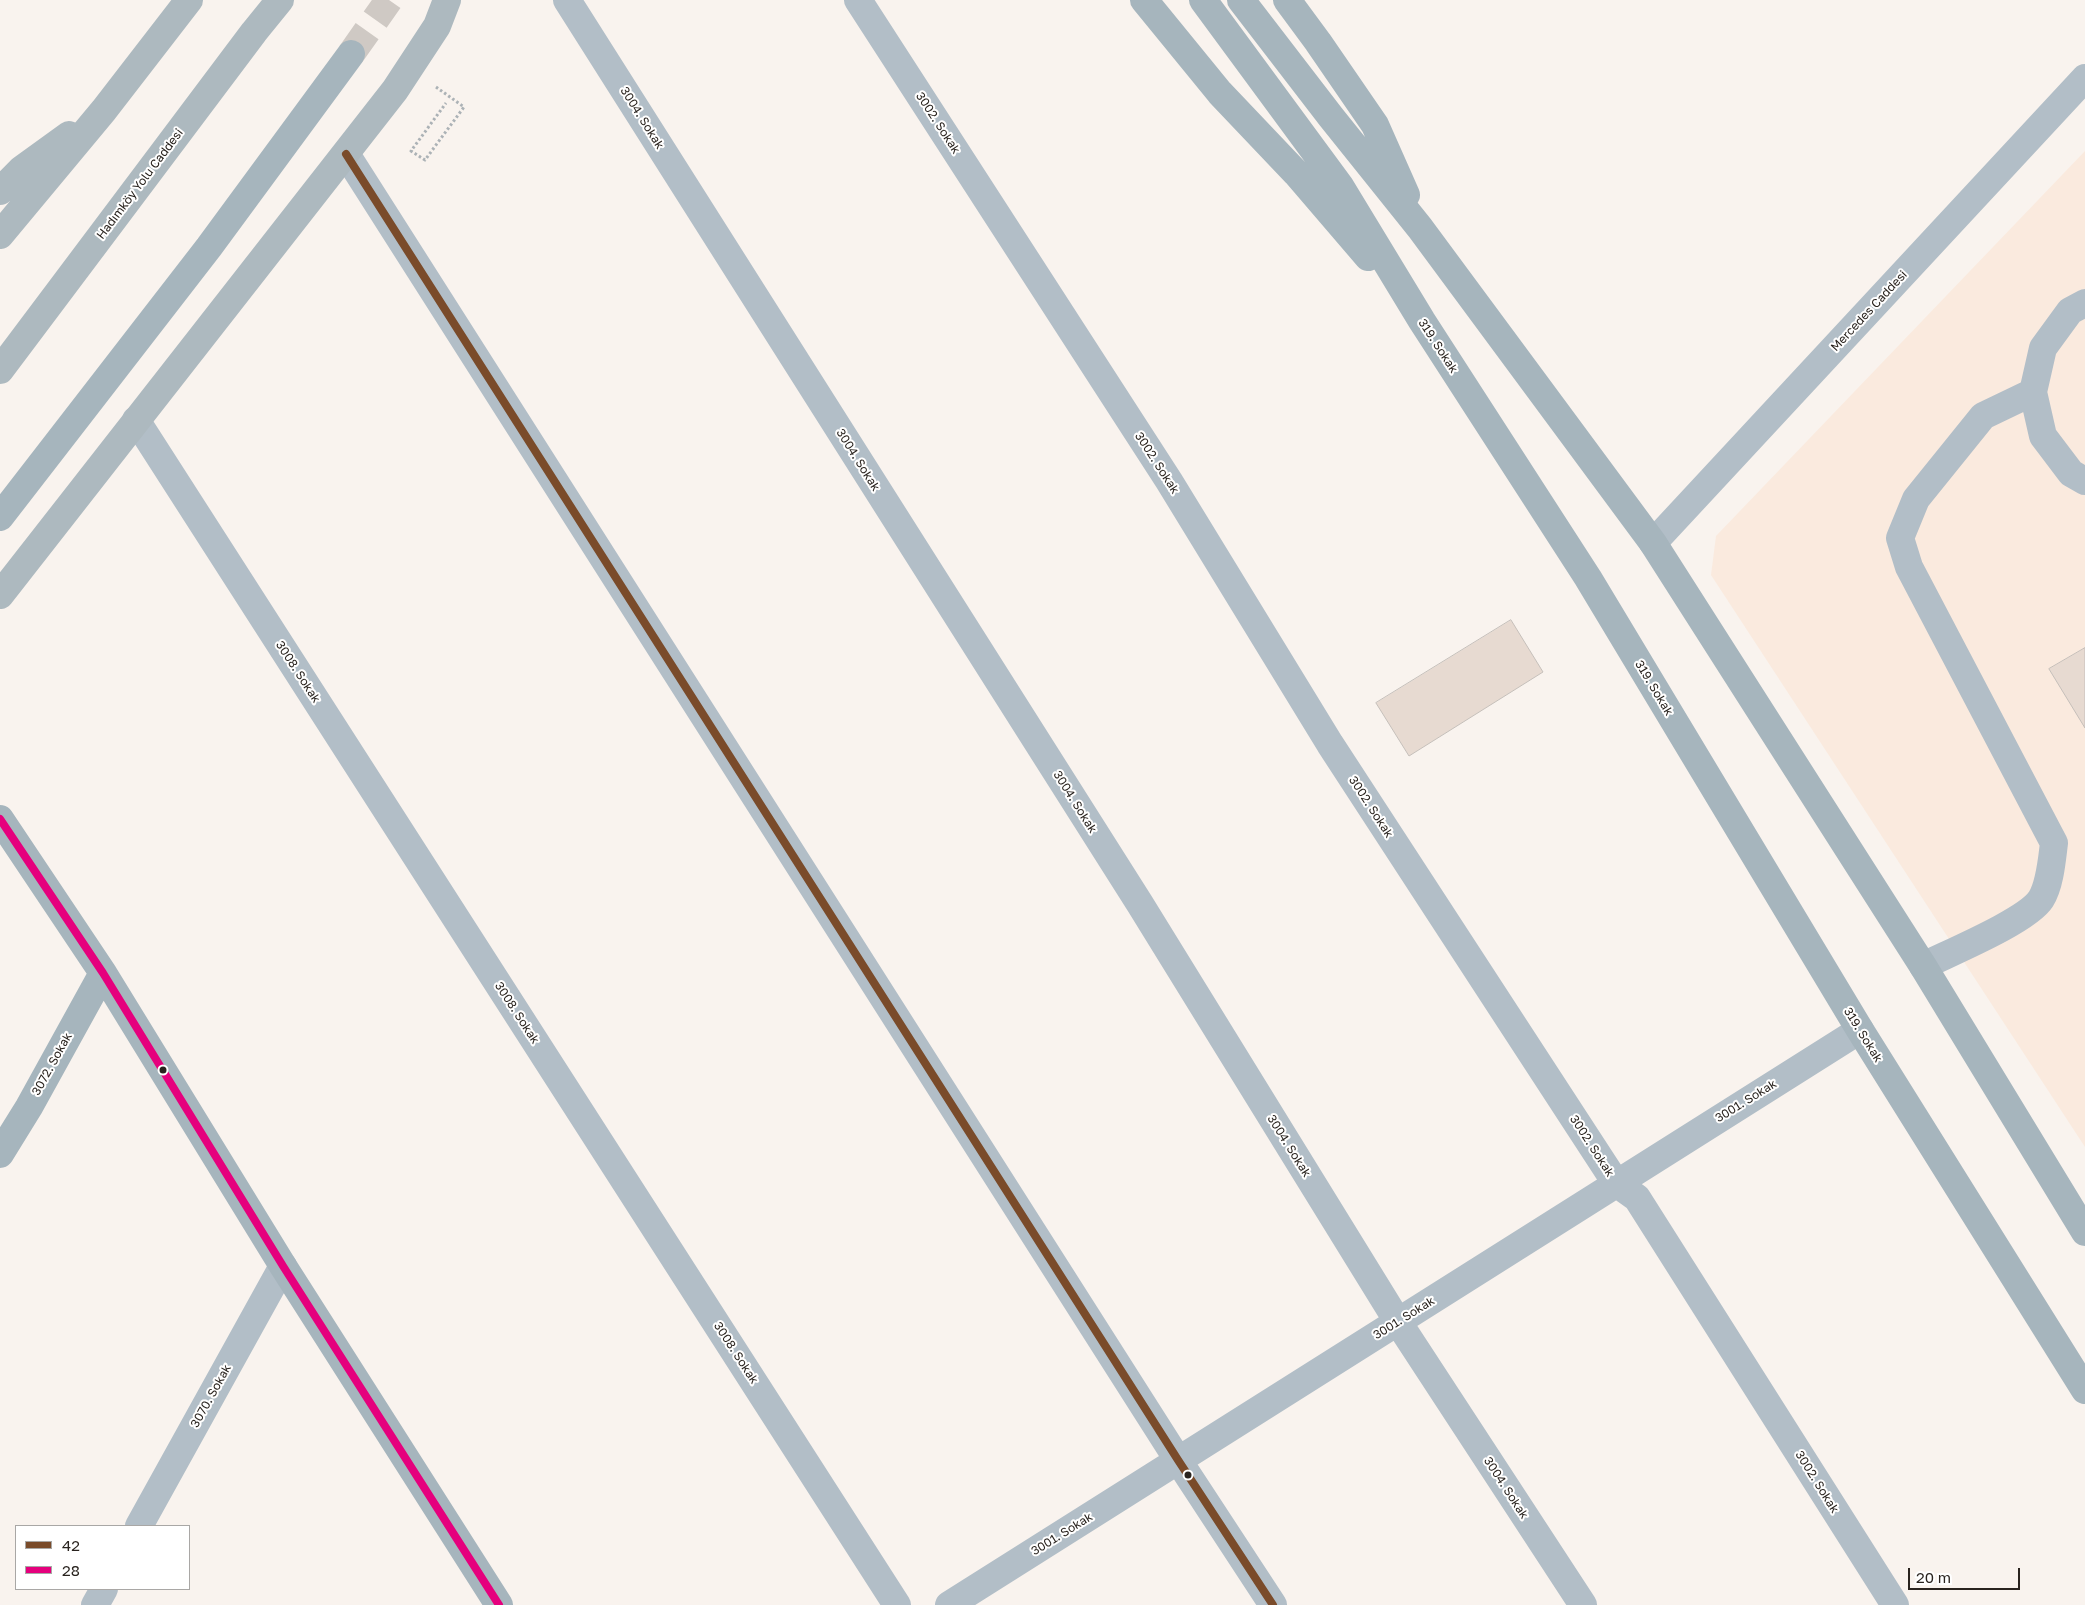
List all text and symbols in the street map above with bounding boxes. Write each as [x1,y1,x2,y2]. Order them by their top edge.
street label: 3004. Sokak [617,84,667,152]
street label: 3002. Sokak [913,89,963,157]
street label: Hadımköy Yolu Caddesi [94,126,186,242]
street label: Mercedes Caddesi [1828,268,1910,354]
street label: 319. Sokak [1415,316,1461,376]
street label: 3004. Sokak [833,426,883,494]
street label: 3002. Sokak [1132,429,1182,497]
street label: 3008. Sokak [273,638,323,706]
street label: 319. Sokak [1632,658,1676,718]
street label: 3004. Sokak [1050,768,1100,836]
street label: 3002. Sokak [1346,773,1396,841]
street label: 3008. Sokak [492,979,542,1047]
street label: 319. Sokak [1841,1005,1885,1065]
street label: 3072. Sokak [29,1030,75,1098]
unlabelled marker [158,1065,168,1075]
street label: 3001. Sokak [1713,1077,1779,1125]
street label: 3004. Sokak [1264,1112,1314,1180]
street label: 3002. Sokak [1567,1112,1617,1180]
street label: 3001. Sokak [1371,1294,1437,1342]
street label: 3008. Sokak [711,1319,761,1387]
street label: 3070. Sokak [188,1362,234,1430]
street label: 3002. Sokak [1792,1448,1842,1516]
street label: 3004. Sokak [1481,1454,1531,1522]
unlabelled marker [1183,1470,1193,1480]
street label: 3001. Sokak [1029,1510,1095,1558]
legend [15,1525,190,1590]
text: 42 [62,1536,80,1554]
scale bar [1910,1558,2022,1590]
text: 28 [62,1561,80,1579]
text: 20 m [1916,1568,1951,1586]

